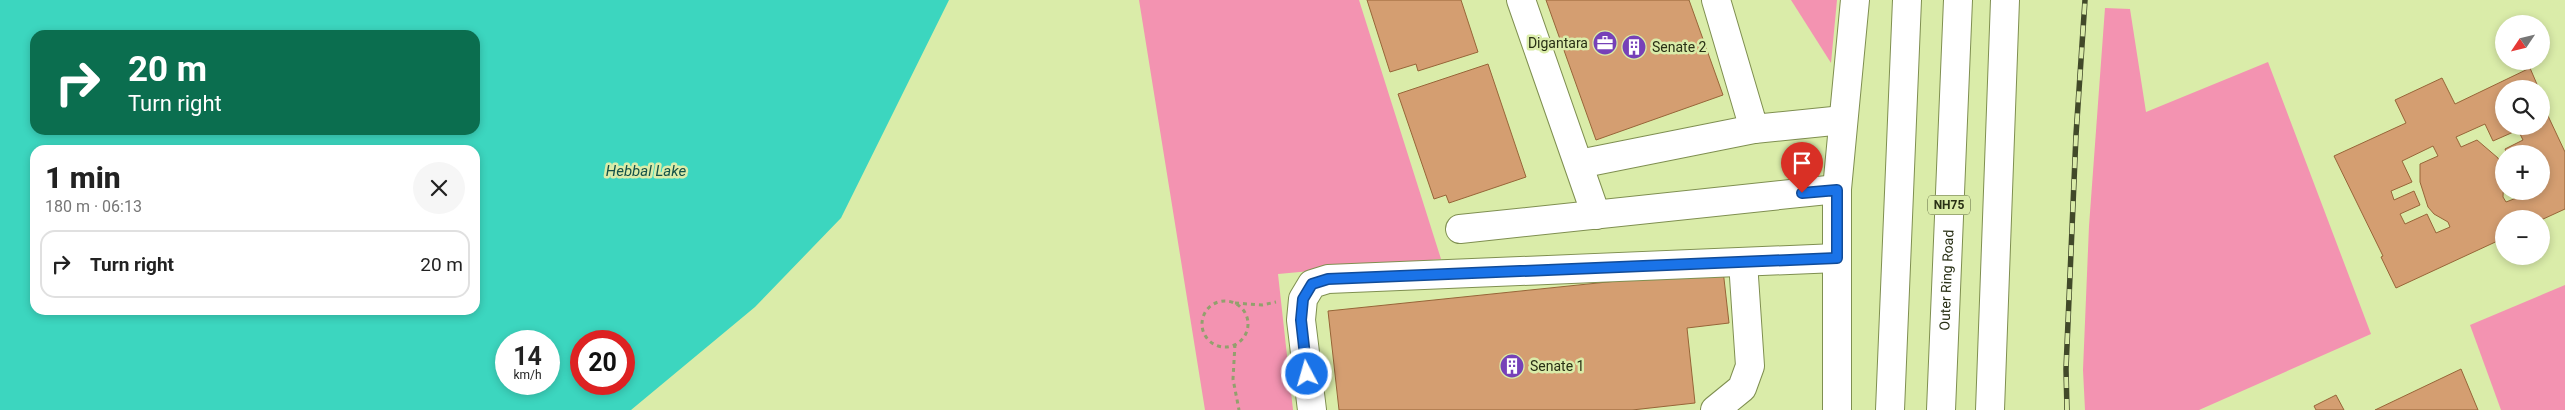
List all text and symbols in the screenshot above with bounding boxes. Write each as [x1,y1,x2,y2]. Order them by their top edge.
north arrow [2495,15,2550,70]
map controls [2495,15,2550,265]
office icon: Digantara [1592,30,1618,56]
building icon: Senate 2 [1621,34,1647,60]
place label: Digantara [1528,35,1588,51]
place label: Senate 2 [1652,39,1707,55]
text: 20 m [128,49,207,90]
icon: right [45,50,110,115]
button: search [2495,80,2550,135]
text: Turn right [128,91,222,116]
pin [1781,142,1823,193]
button: + [2495,145,2550,200]
icon: arrive [1788,149,1816,177]
text: 1 min [45,160,121,195]
button: close [413,162,465,214]
water label: Hebbal Lake [606,162,686,180]
road number: NH75 [1928,196,1970,214]
text: 180 m · 06:13 [45,197,142,216]
button: − [2495,210,2550,265]
street label: Outer Ring Road [1936,229,1956,331]
icon: right [47,250,75,278]
text: Turn right [90,253,174,276]
text: 20 m [420,253,463,276]
speed limit sign: 20 [570,330,635,395]
text: 14 [513,342,542,371]
position arrow [1280,347,1332,399]
building icon: Senate 1 [1499,353,1525,379]
place label: Senate 1 [1530,358,1584,374]
text: km/h [513,368,542,382]

